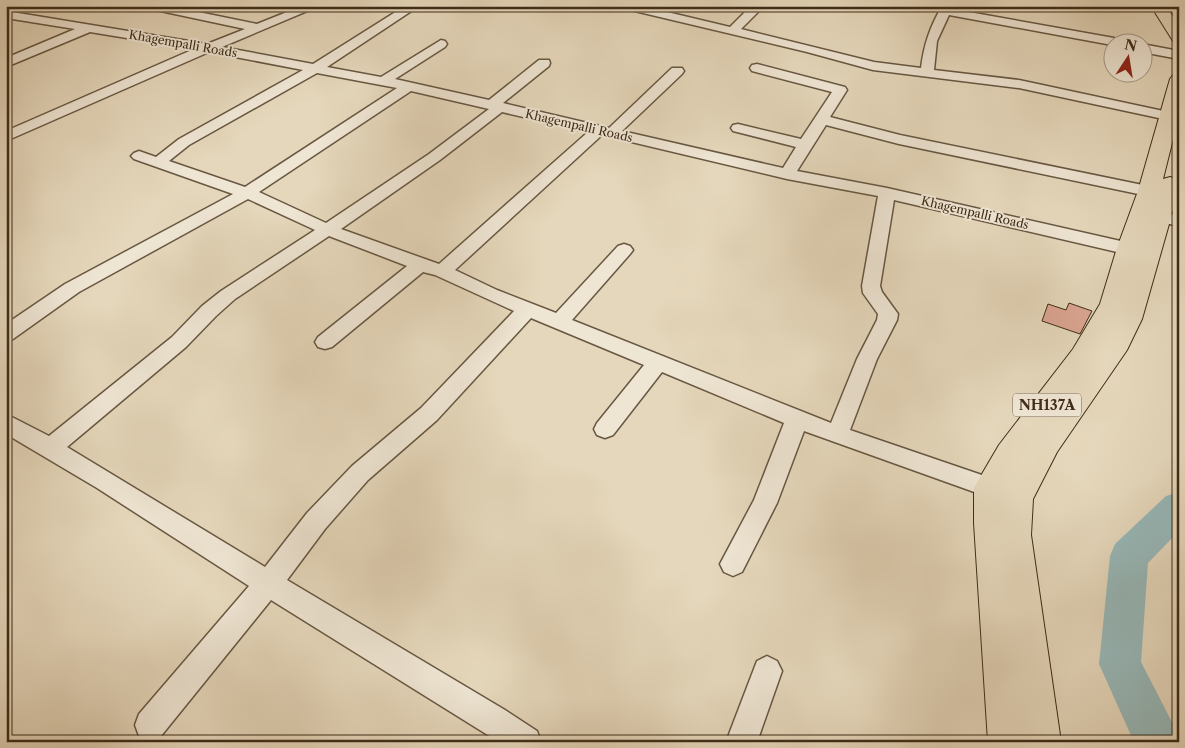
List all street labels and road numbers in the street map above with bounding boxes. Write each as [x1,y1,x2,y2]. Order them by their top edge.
street label: Khagempalli Roads [128,27,239,60]
street label: Khagempalli Roads [524,106,634,145]
street label: Khagempalli Roads [920,193,1030,232]
road number: NH137A [1013,394,1081,416]

